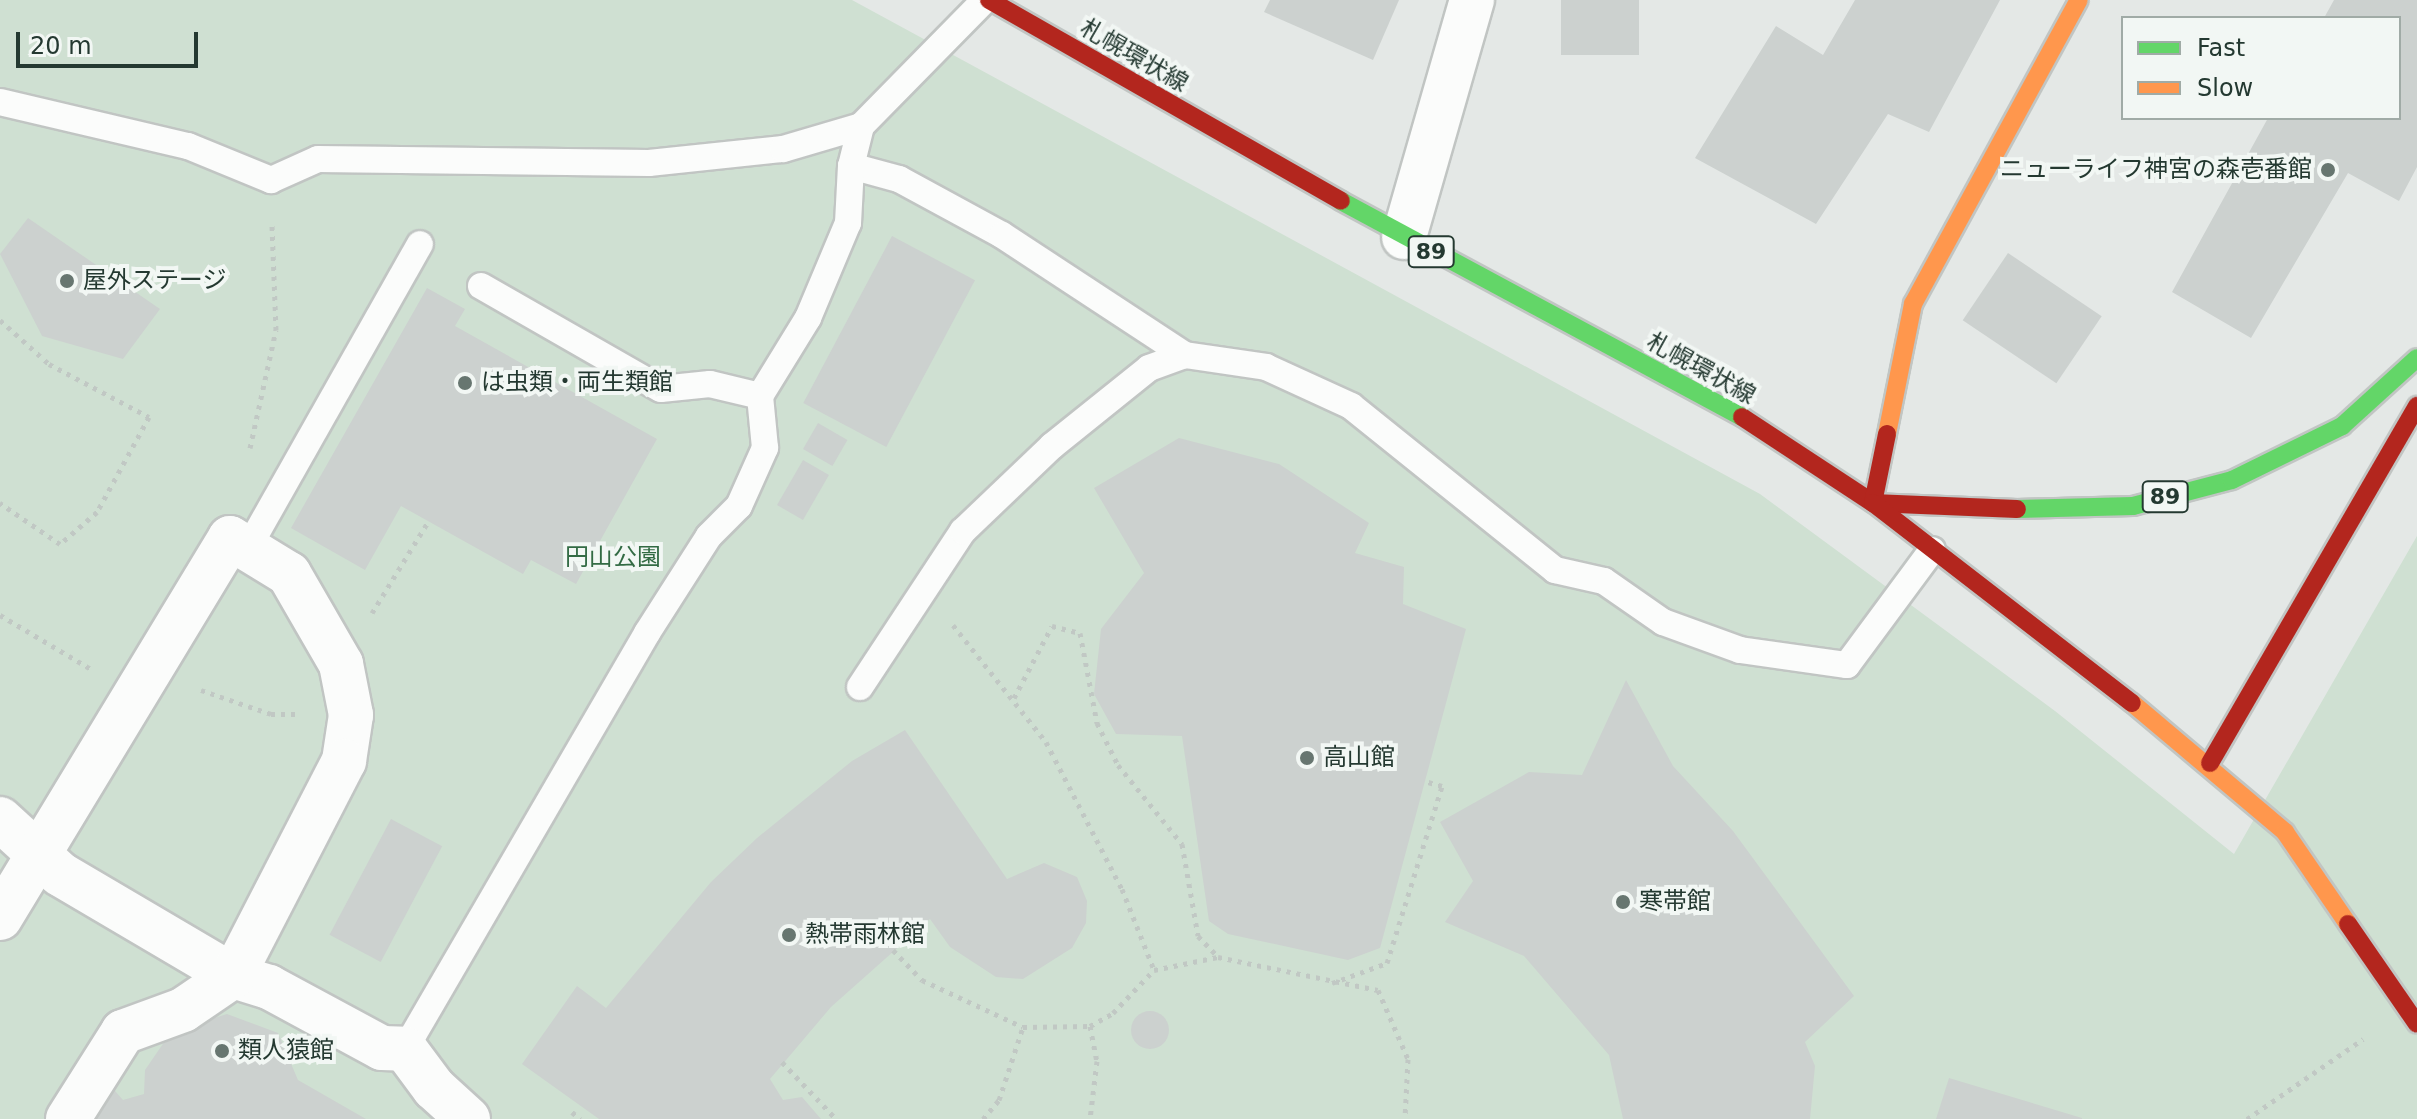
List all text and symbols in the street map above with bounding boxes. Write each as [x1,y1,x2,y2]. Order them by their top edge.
street label: 札幌環状線 [1075,14,1193,98]
scale bar [20,16,202,66]
legend [2121,16,2401,120]
text: 20 m [30,32,92,60]
text: Fast [2197,34,2245,62]
text: Slow [2197,74,2253,102]
place label: ニューライフ神宮の森壱番館 [2000,156,2312,184]
marker: ニューライフ神宮の森壱番館 [2319,161,2337,179]
road number: 89 [1407,234,1455,270]
place label: 屋外ステージ [83,267,227,295]
marker: 屋外ステージ [58,272,76,290]
street label: 札幌環状線 [1642,327,1760,411]
place label: は虫類・両生類館 [481,369,673,397]
marker: は虫類・両生類館 [456,374,474,392]
road number: 89 [2141,479,2189,515]
park label: 円山公園 [565,544,661,572]
place label: 高山館 [1323,744,1395,772]
marker: 高山館 [1298,749,1316,767]
place label: 寒帯館 [1639,888,1711,916]
marker: 寒帯館 [1614,893,1632,911]
place label: 熱帯雨林館 [805,921,925,949]
marker: 熱帯雨林館 [780,926,798,944]
place label: 類人猿館 [238,1037,334,1065]
marker: 類人猿館 [213,1042,231,1060]

